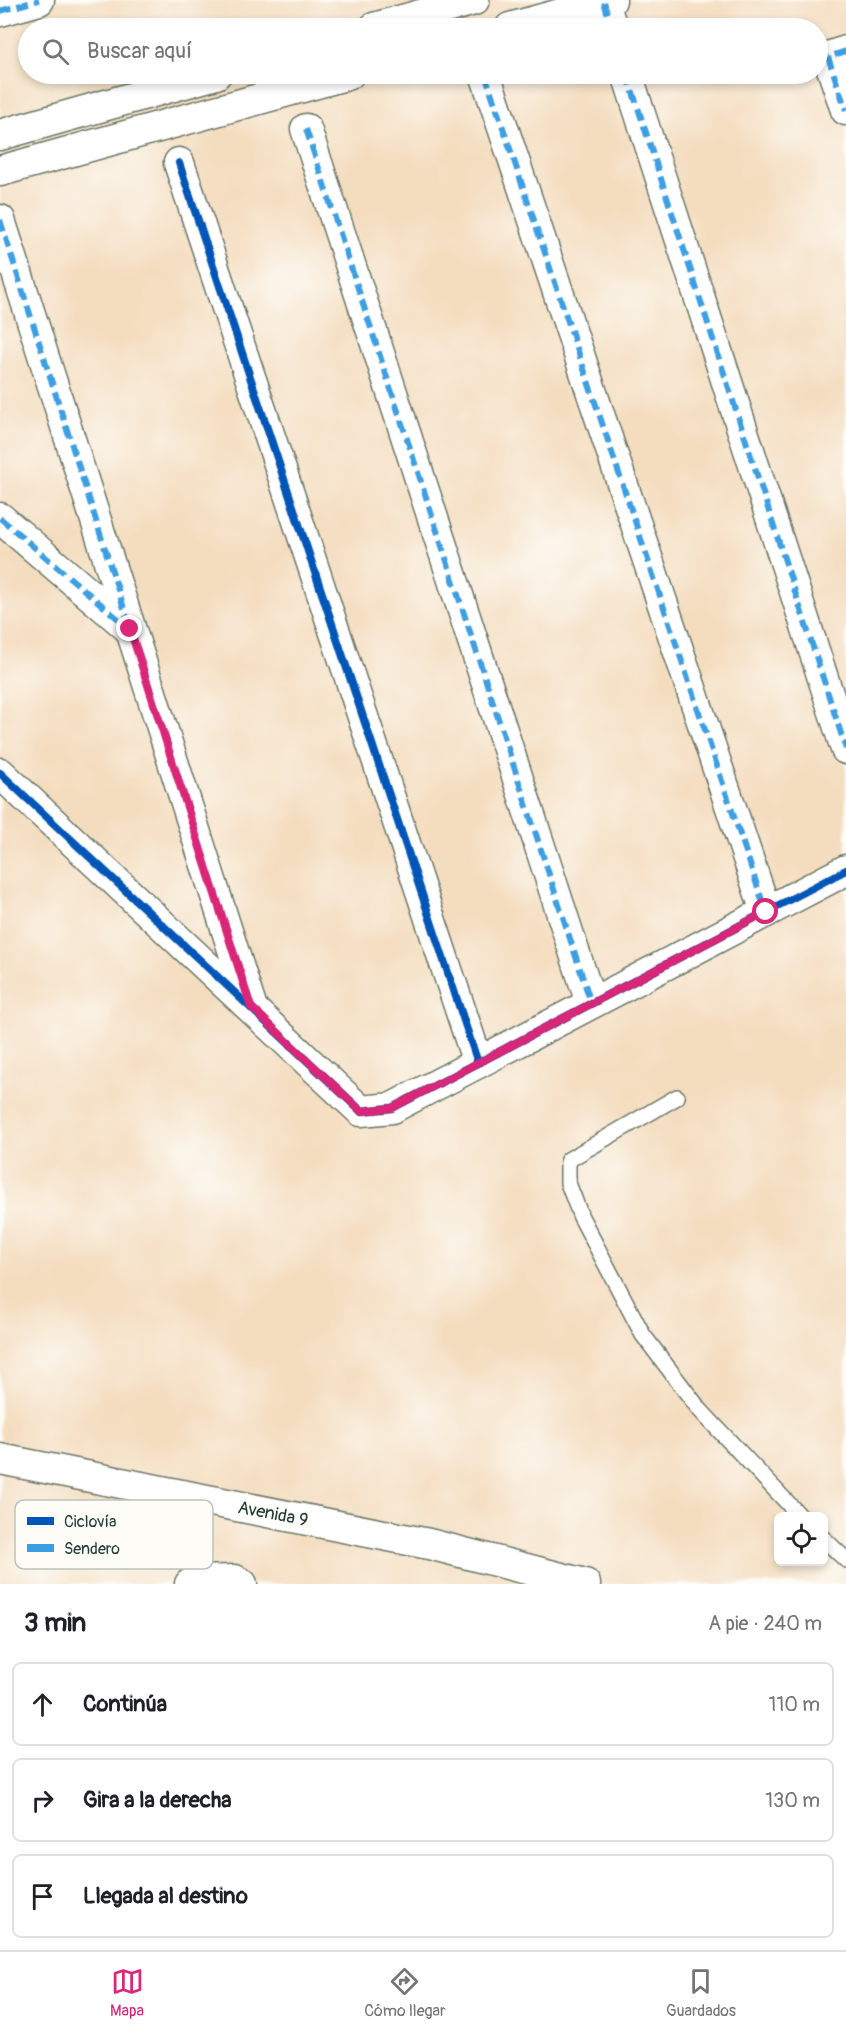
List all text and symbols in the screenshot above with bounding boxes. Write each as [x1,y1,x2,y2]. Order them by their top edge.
search box [18,18,828,84]
icon: search [39,35,72,68]
text: Buscar aquí [87,37,192,65]
route end [116,615,142,641]
route start [752,898,778,924]
street label: Avenida 9 [236,1496,310,1532]
legend [15,1500,213,1569]
text: Ciclovía [64,1512,116,1532]
map controls [774,1512,828,1566]
button: locate [774,1512,828,1566]
text: Sendero [64,1539,120,1559]
text: 3 min [24,1607,86,1639]
text: A pie · 240 m [708,1611,822,1636]
icon: ahead [26,1688,59,1721]
text: Continúa [83,1690,167,1718]
text: 110 m [769,1692,820,1717]
icon: right [26,1784,59,1817]
text: Gira a la derecha [83,1786,231,1814]
text: 130 m [765,1788,820,1813]
icon: arrive [26,1880,59,1913]
text: Llegada al destino [83,1882,248,1910]
tab: Mapa [110,1965,144,2021]
tab: Cómo llegar [364,1965,446,2021]
tab: Guardados [666,1965,736,2021]

